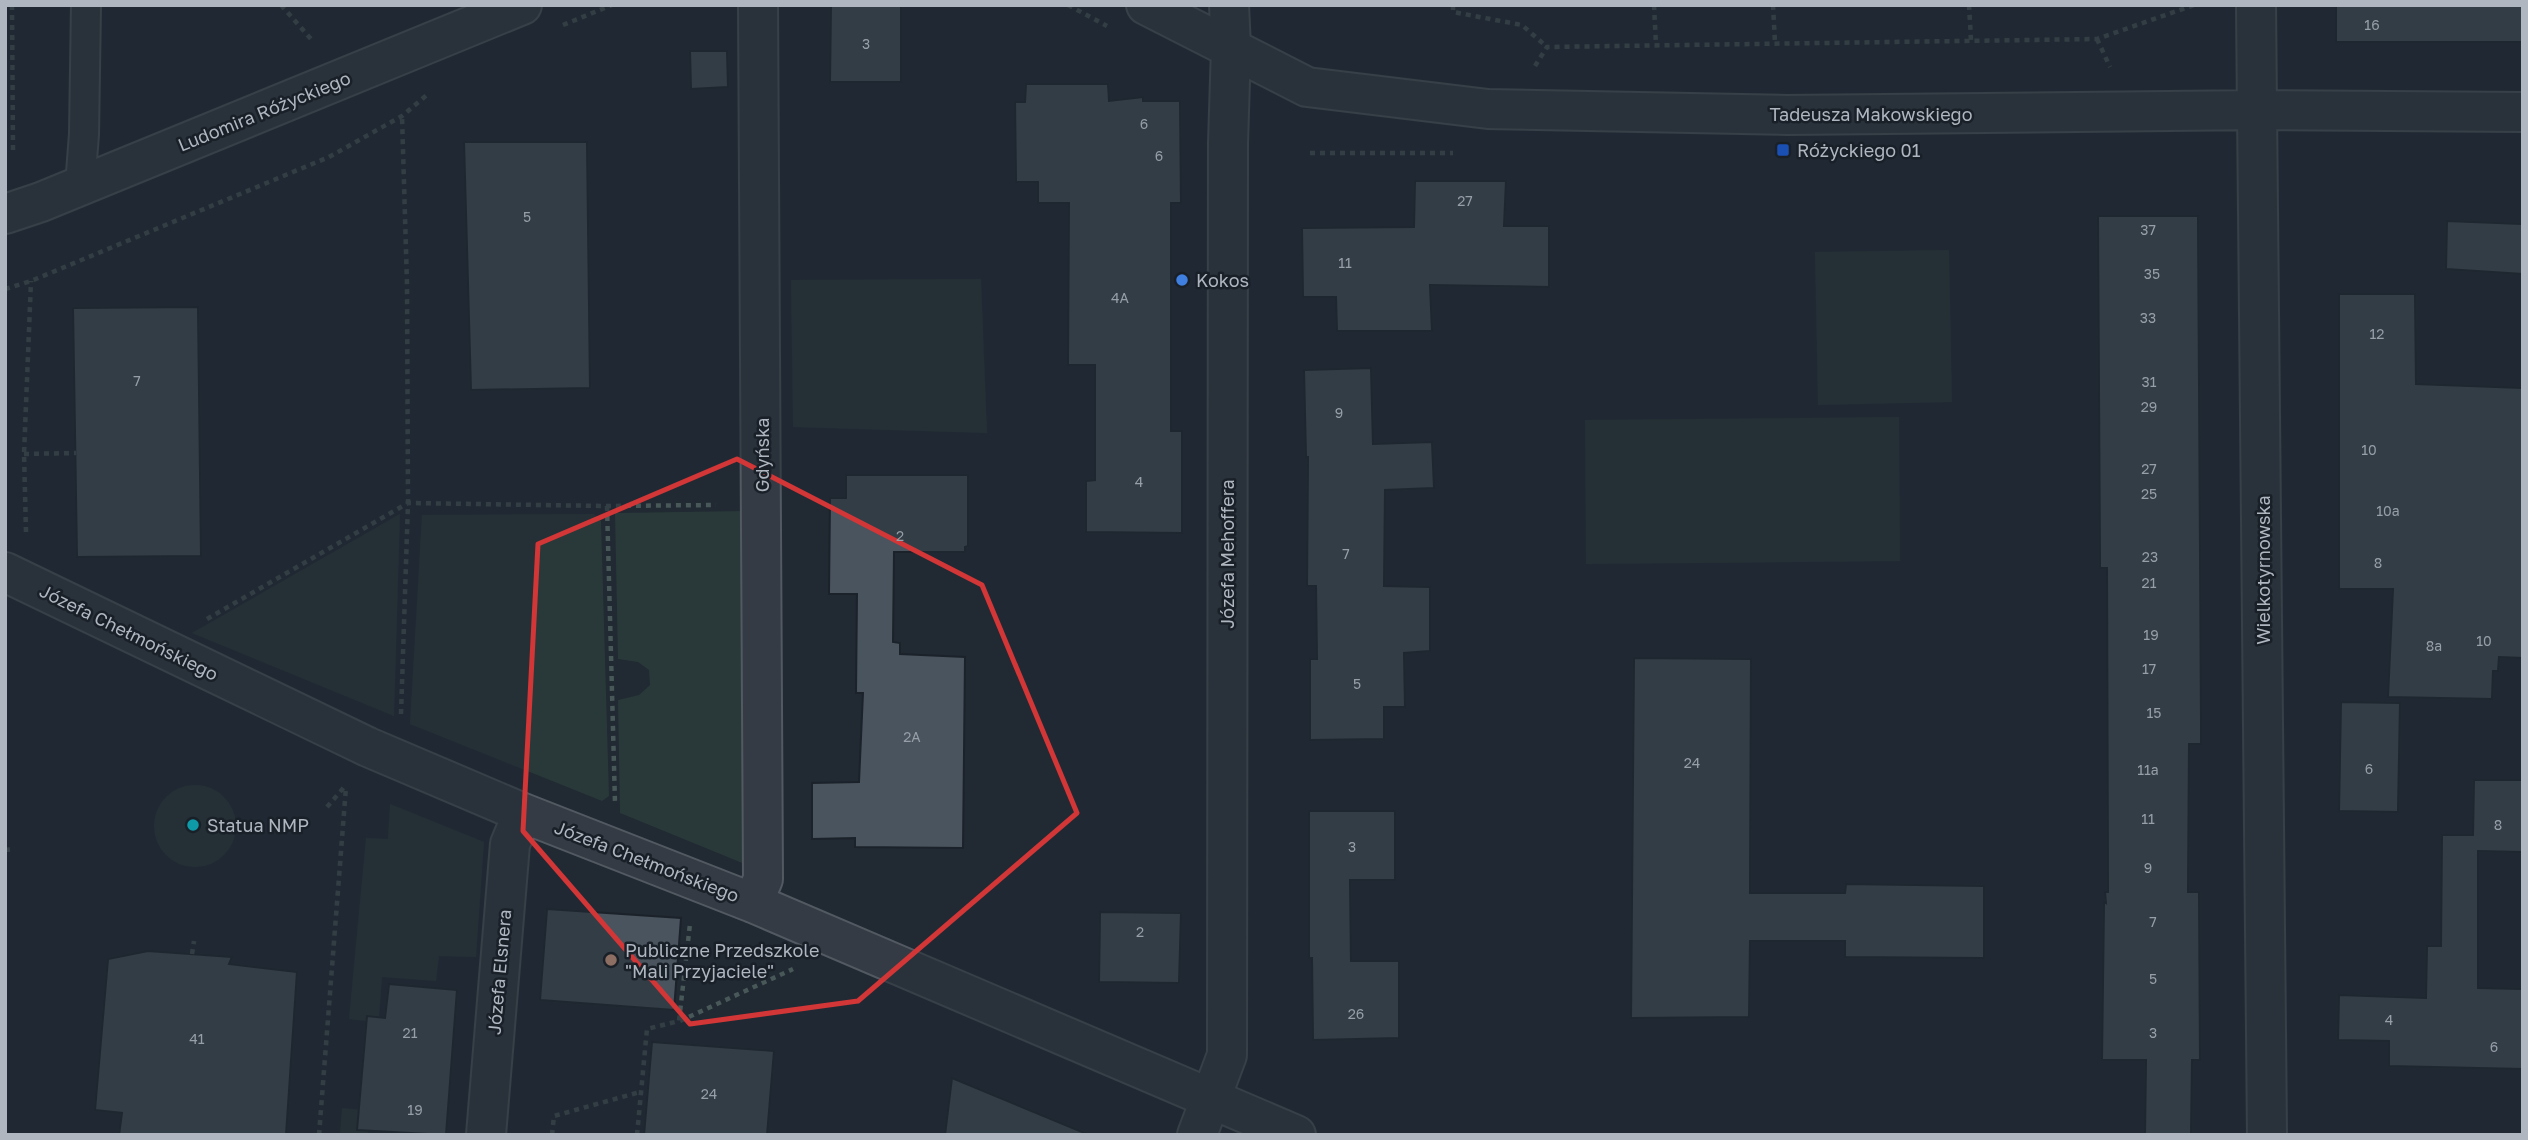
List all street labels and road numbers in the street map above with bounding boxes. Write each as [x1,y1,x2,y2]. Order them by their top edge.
street label: Ludomira Różyckiego [175,66,353,156]
street label: Tadeusza Makowskiego [1769,103,1973,125]
street label: Gdyńska [751,418,773,492]
street label: Józefa Mehoffera [1216,479,1238,629]
street label: Wielkotyrnowska [2252,495,2274,645]
street label: Józefa Chełmońskiego [36,579,222,685]
street label: Józefa Chełmońskiego [552,816,742,906]
street label: Józefa Elsnera [483,908,515,1036]

